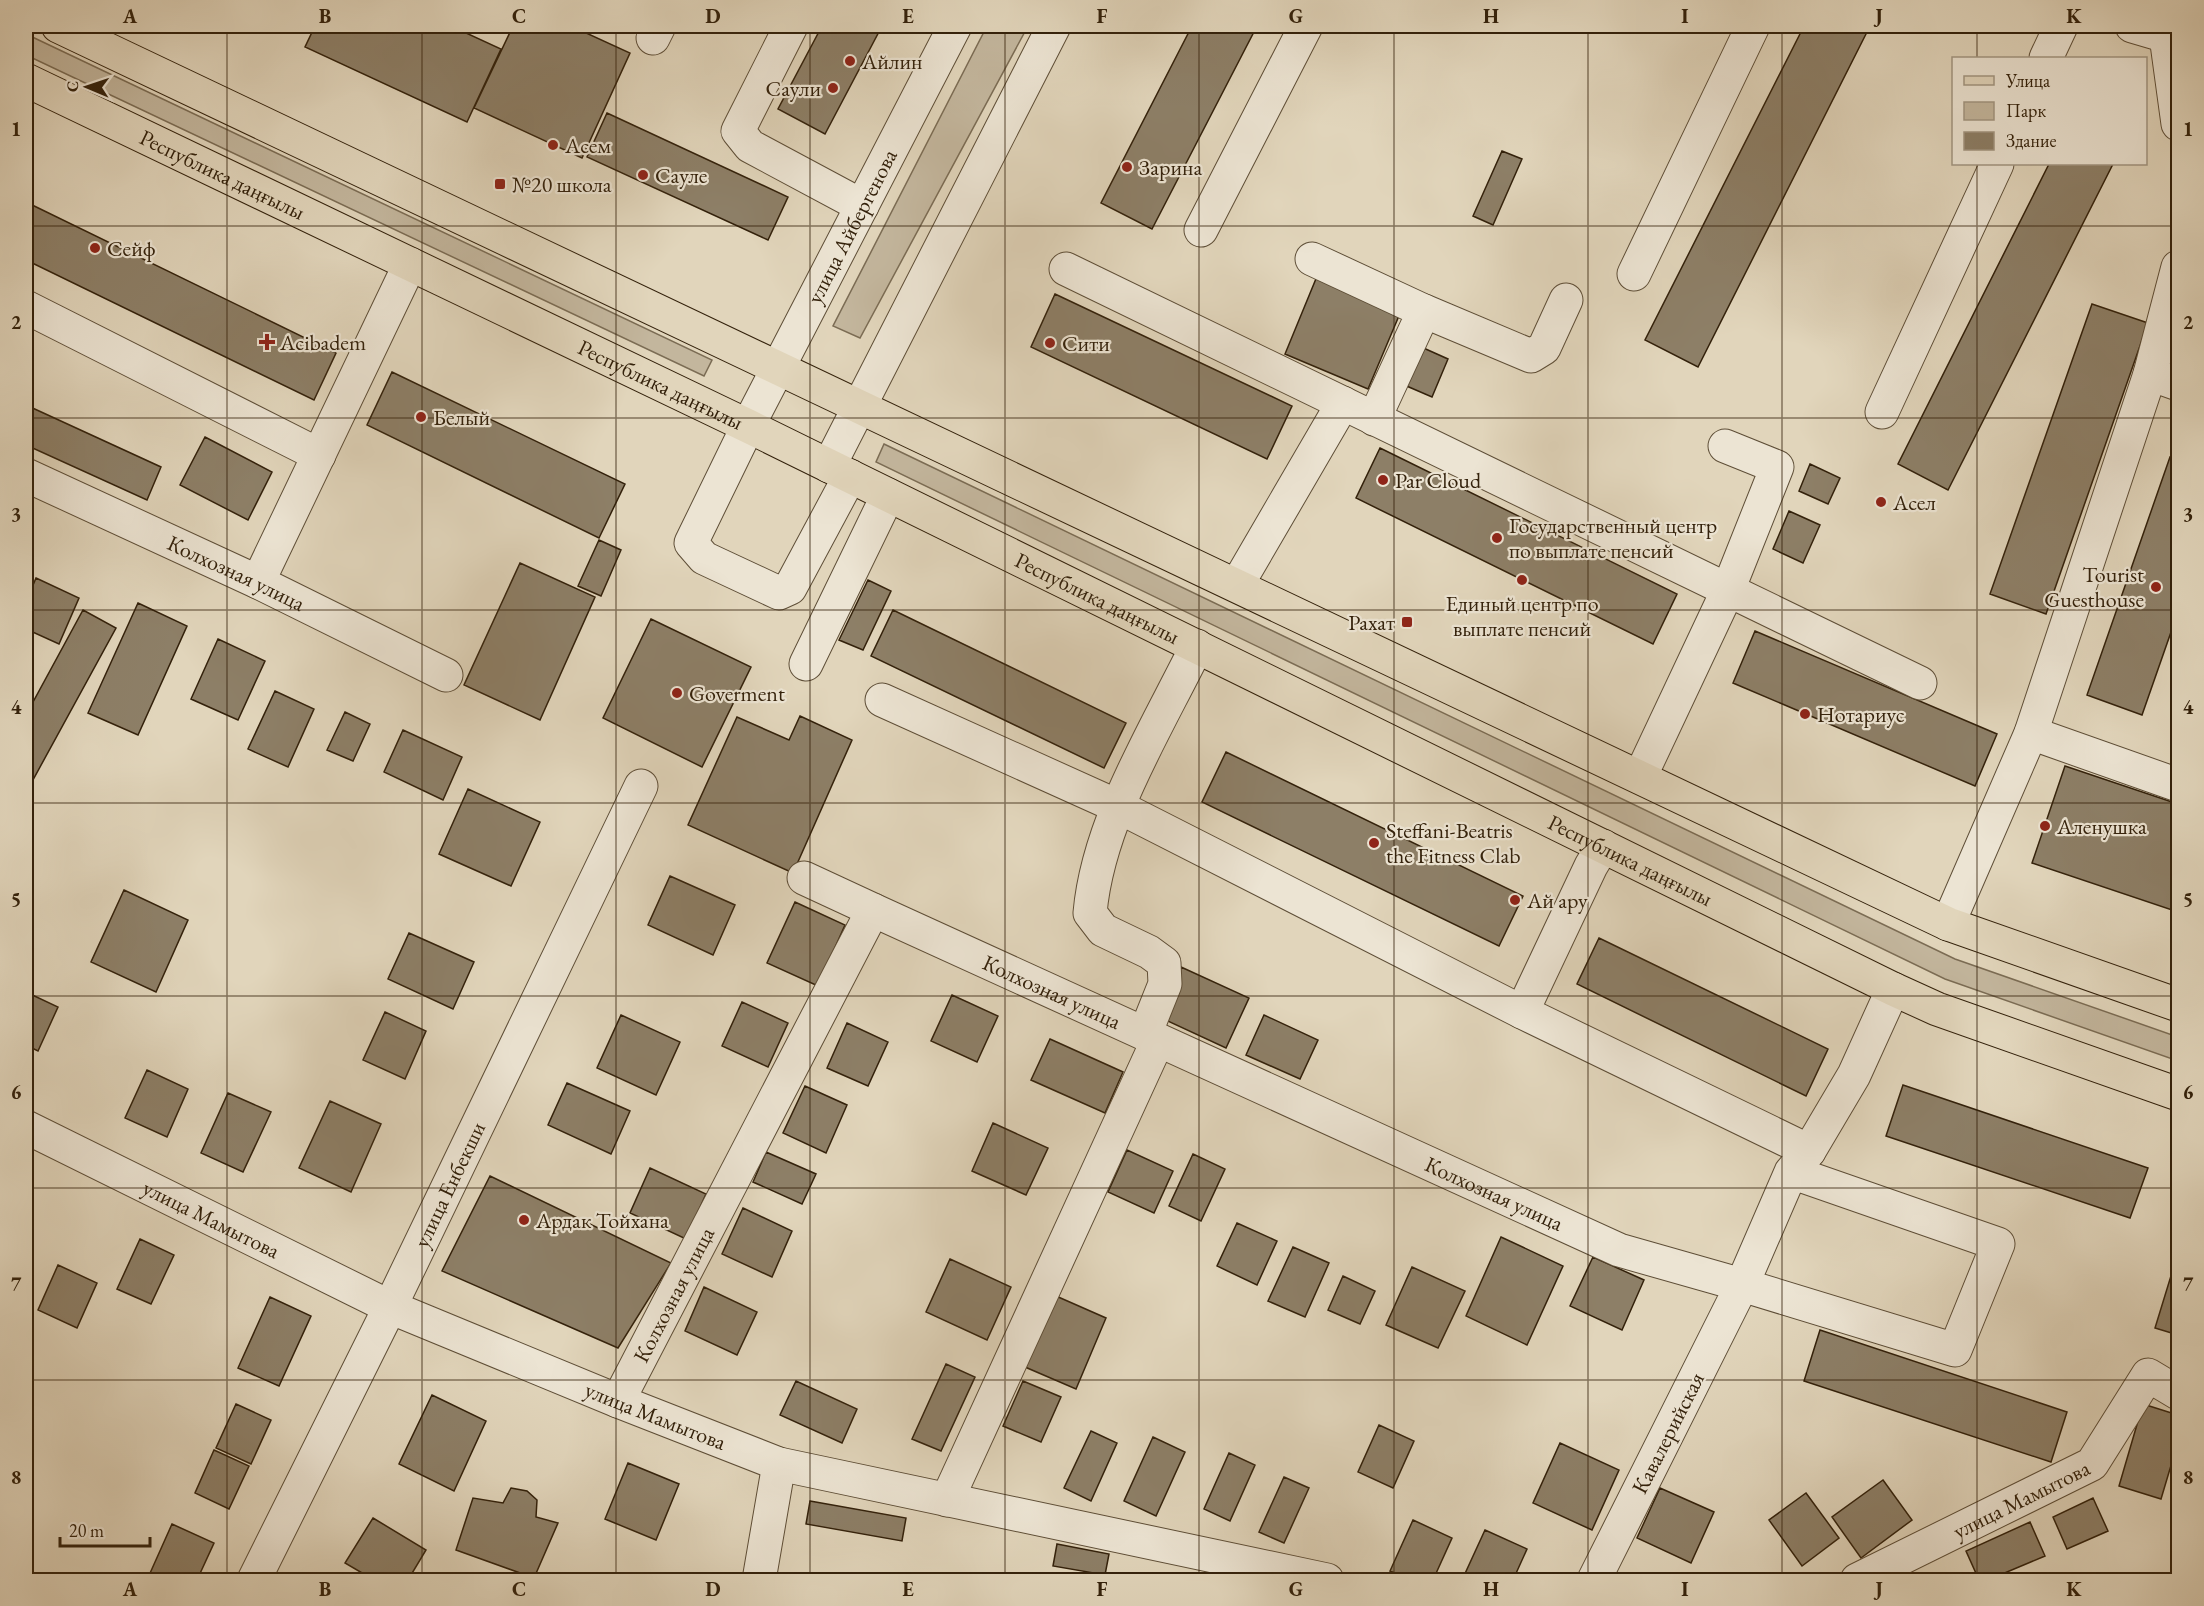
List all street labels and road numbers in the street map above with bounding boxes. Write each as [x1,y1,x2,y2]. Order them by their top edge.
street label: Республика даңғылы [135,122,310,226]
street label: улица Айбергенова [800,144,903,308]
street label: Республика даңғылы [574,332,748,436]
street label: Колхозная улица [163,528,310,618]
street label: Республика даңғылы [1010,545,1184,650]
street label: Республика даңғылы [1543,807,1718,913]
street label: Колхозная улица [978,948,1126,1036]
street label: улица Енбекши [406,1117,492,1252]
street label: Колхозная улица [1421,1149,1568,1237]
street label: улица Мамытова [138,1173,285,1265]
street label: Колхозная улица [626,1222,721,1367]
street label: Кавалерийская [1625,1367,1711,1499]
street label: улица Мамытова [581,1375,731,1456]
street label: улица Мамытова [1948,1453,2095,1545]

